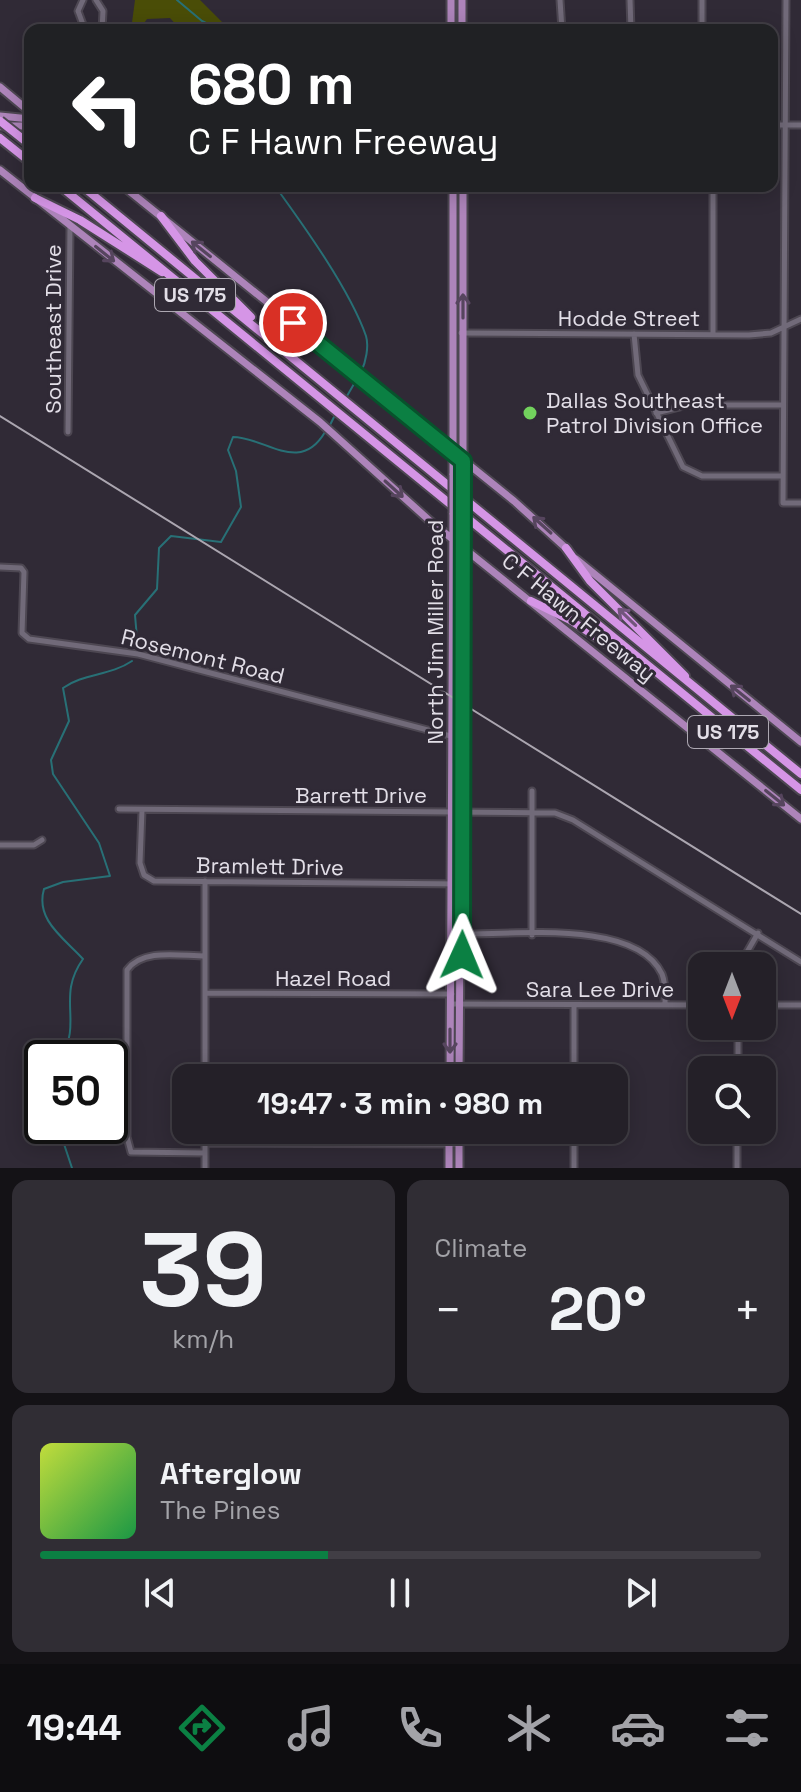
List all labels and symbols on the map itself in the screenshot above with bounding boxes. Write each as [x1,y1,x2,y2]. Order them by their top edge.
one-way arrow [191,240,212,257]
street label: Southeast Drive [39,244,67,414]
one-way arrow [94,245,114,263]
road number: US 175 [155,279,235,311]
pin [259,289,327,357]
one-way arrow [456,293,471,320]
street label: Hodde Street [558,304,700,332]
place label: Dallas Southeast Patrol Division Office [546,386,763,439]
marker: Dallas Southeast Patrol Division Office [521,404,539,422]
one-way arrow [383,479,403,497]
one-way arrow [533,516,553,534]
street label: North Jim Miller Road [421,520,449,744]
street label: C F Hawn Freeway [496,546,662,688]
one-way arrow [617,608,637,627]
street label: Rosemont Road [118,622,288,690]
one-way arrow [730,684,751,702]
road number: US 175 [688,716,768,748]
street label: Barrett Drive [295,781,427,809]
one-way arrow [764,789,785,807]
street label: Bramlett Drive [196,851,344,881]
position arrow [420,913,504,997]
north arrow [688,952,776,1040]
street label: Hazel Road [275,964,391,992]
street label: Sara Lee Drive [526,975,674,1003]
one-way arrow [442,1027,458,1054]
speed limit sign: 50 [24,1040,128,1144]

